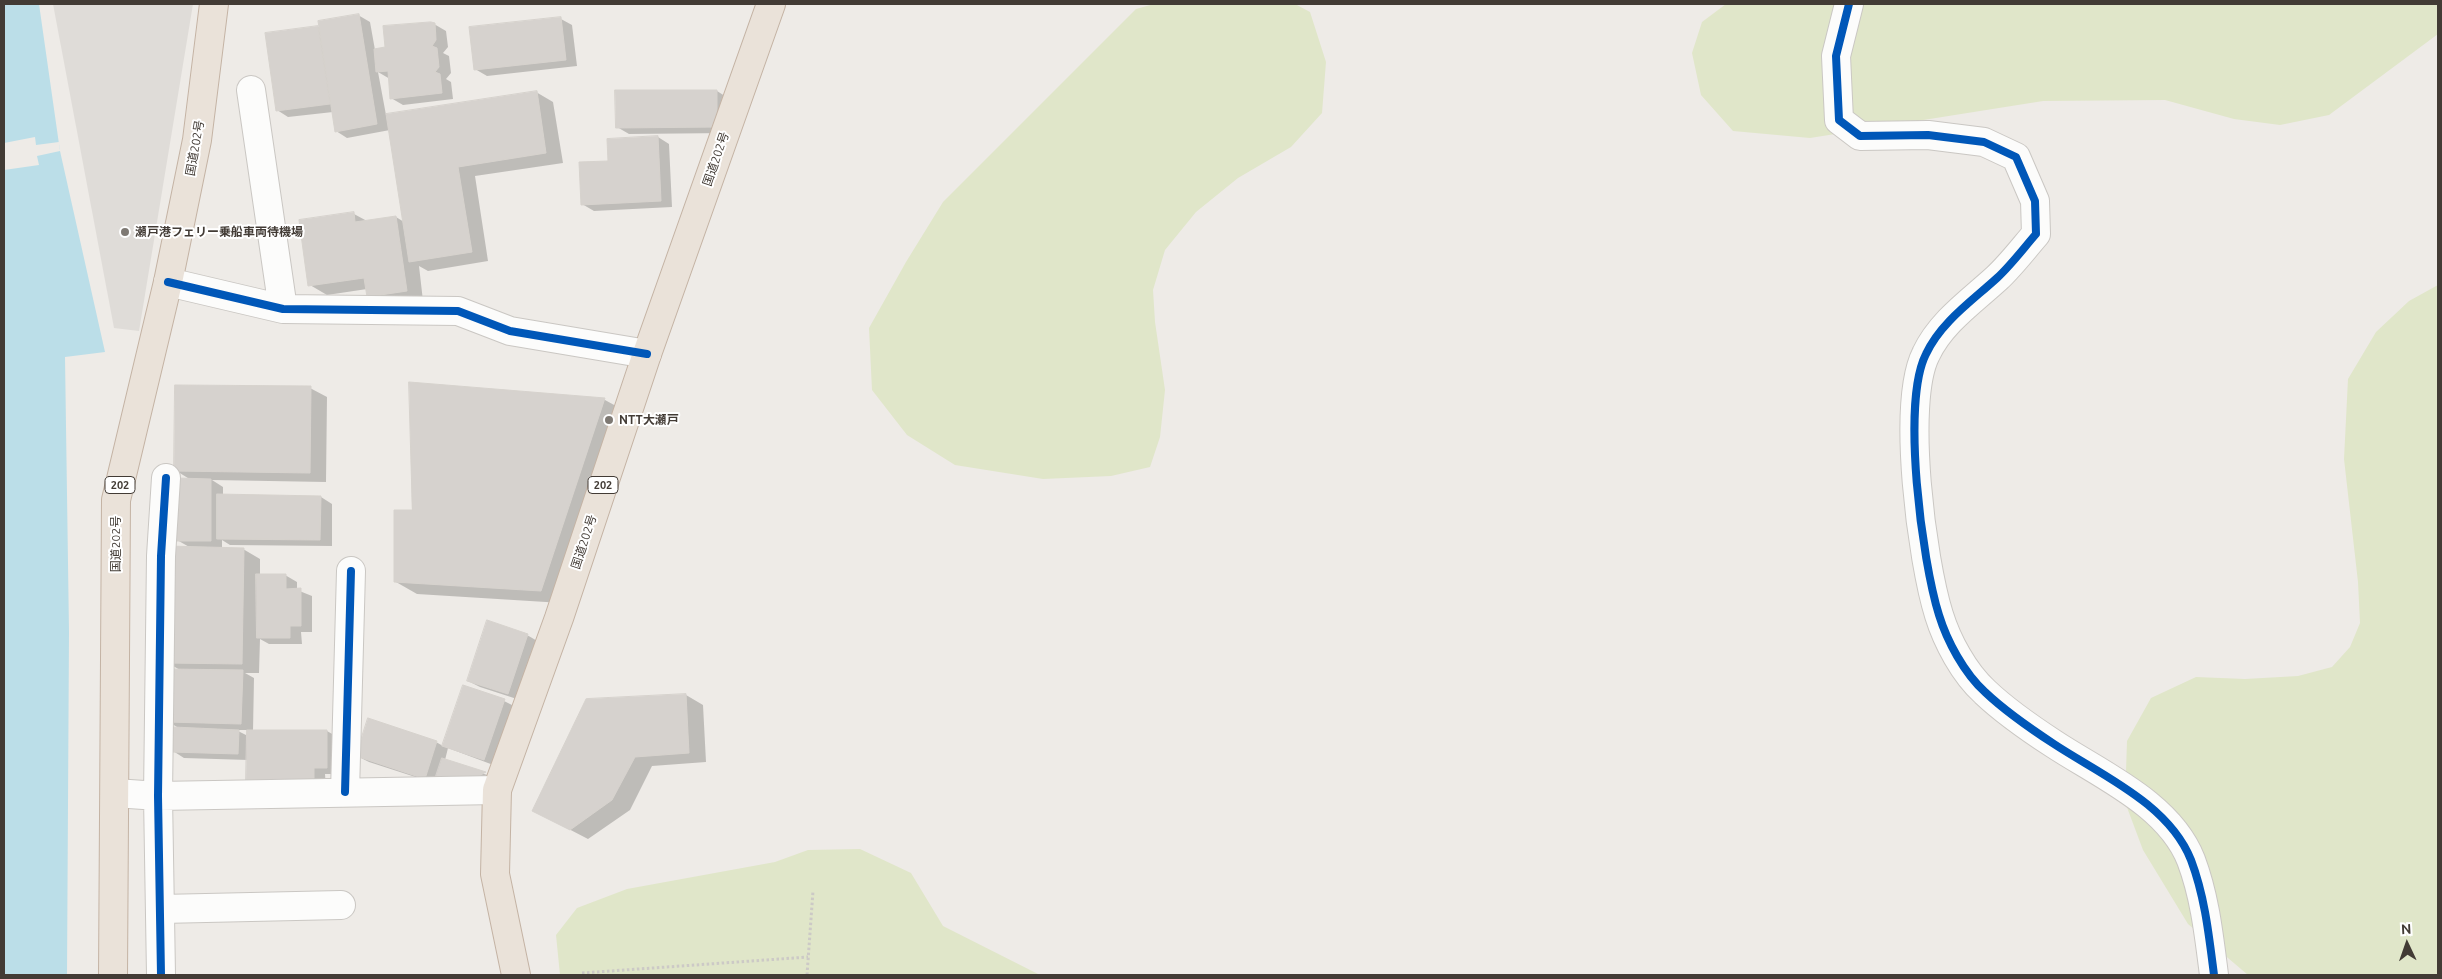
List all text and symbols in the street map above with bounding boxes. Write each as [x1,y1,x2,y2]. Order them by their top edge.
street label: 国道202号 [183,119,207,177]
street label: 国道202号 [700,130,732,188]
place label: 瀬戸港フェリー乗船車両待機場 [135,225,303,239]
marker: 瀬戸港フェリー乗船車両待機場 [119,226,131,238]
place label: NTT大瀬戸 [619,413,679,427]
marker: NTT大瀬戸 [603,414,615,426]
road number: 202 [105,476,135,494]
road number: 202 [588,476,618,494]
street label: 国道202号 [568,513,600,571]
street label: 国道202号 [109,516,123,572]
north arrow [2382,919,2432,969]
text: N [2401,921,2412,937]

